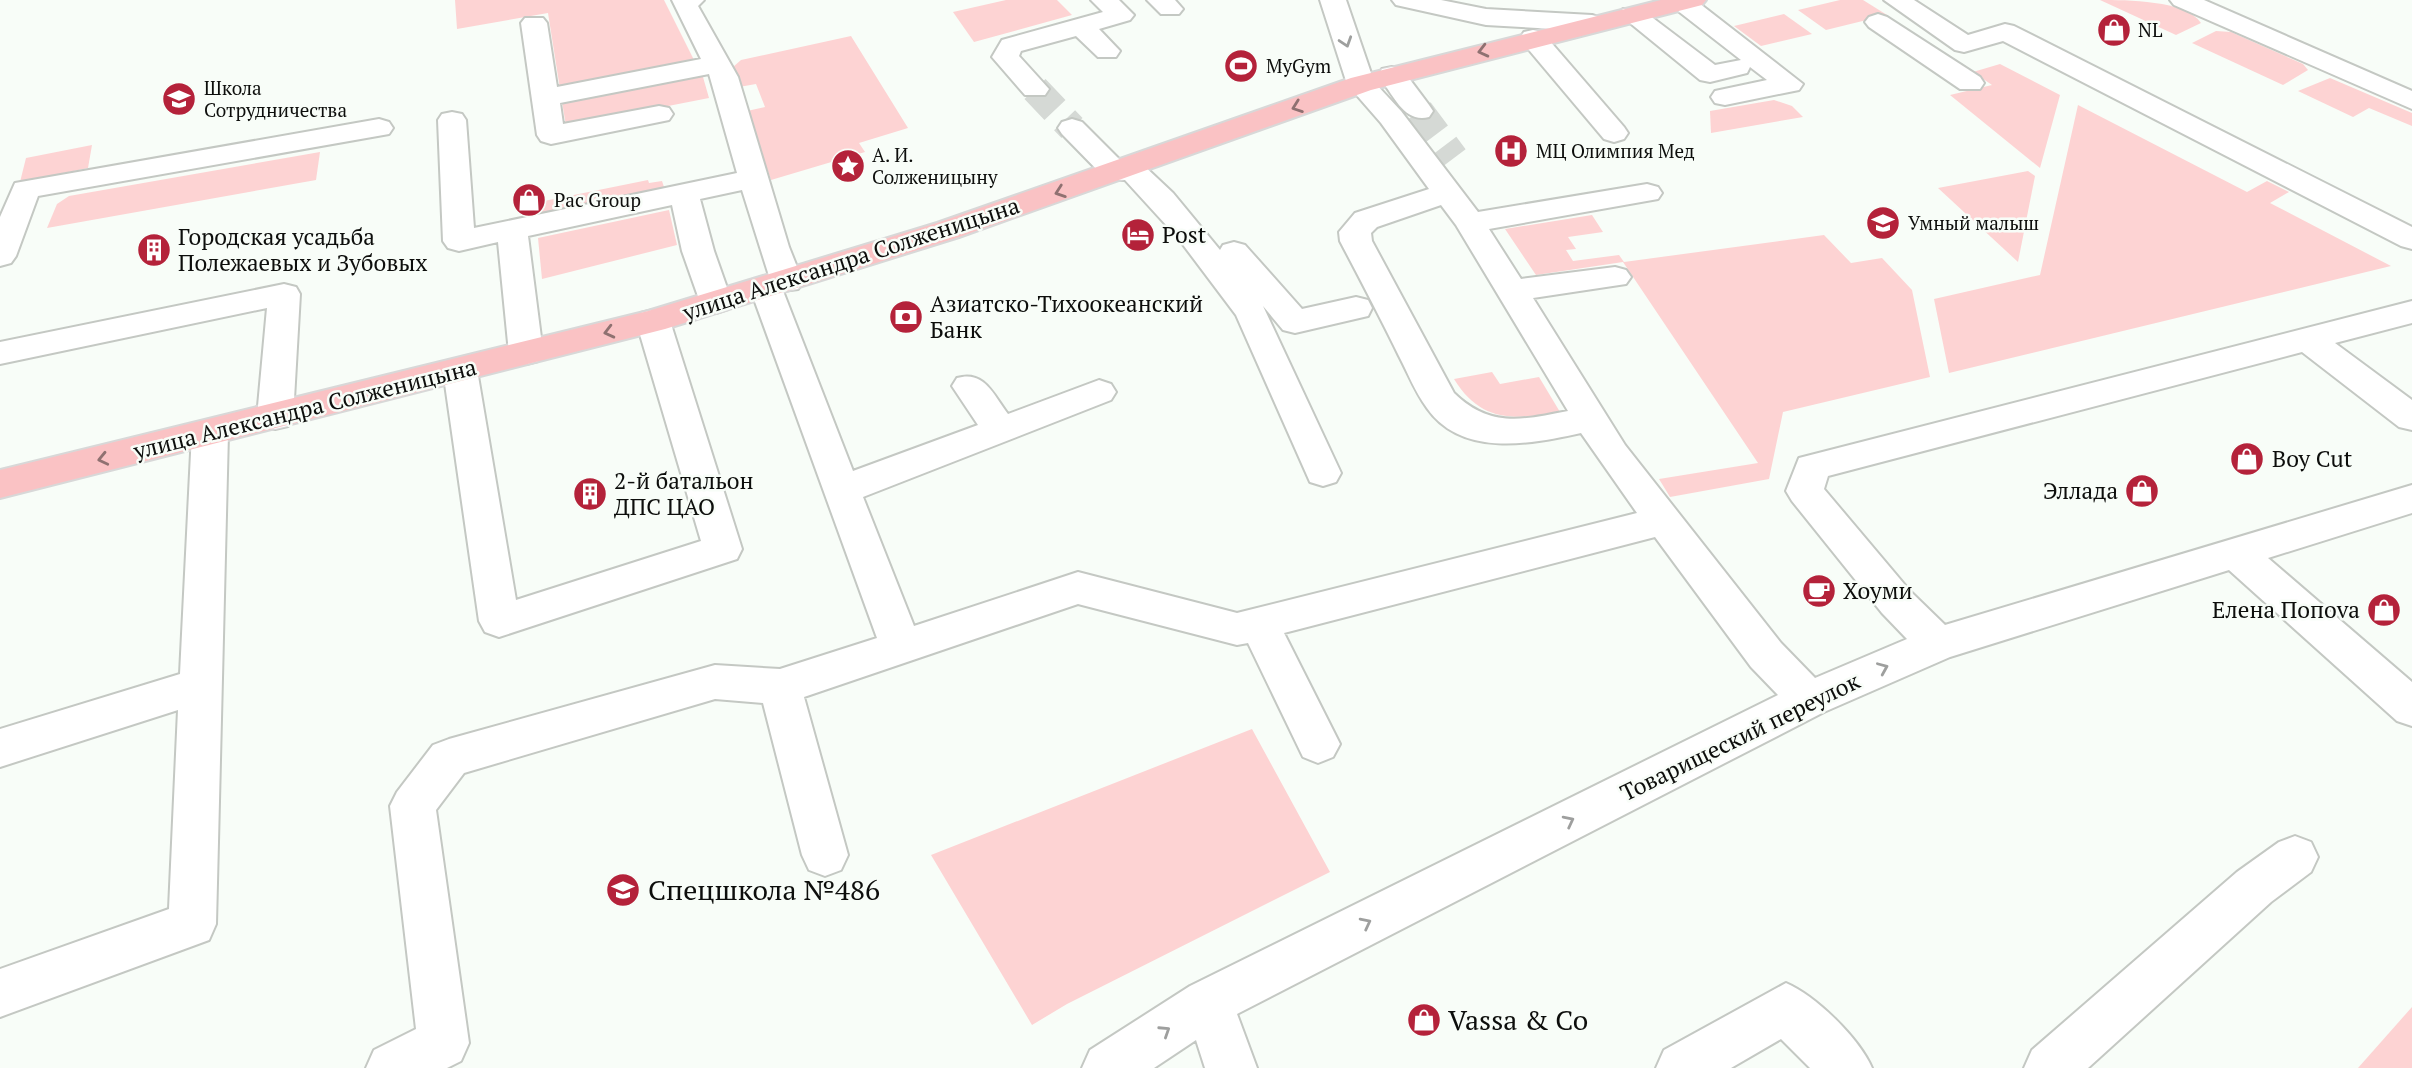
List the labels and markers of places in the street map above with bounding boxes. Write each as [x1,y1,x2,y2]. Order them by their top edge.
shop icon: NL [2095,11,2133,49]
place label: NL [2138,17,2163,42]
sports icon: MyGym [1222,47,1260,85]
place label: MyGym [1266,53,1332,78]
place label: Школа Сотрудничества [204,75,347,122]
school or university icon: Школа Сотрудничества [160,80,198,118]
hospital icon: МЦ Олимпия Мед [1492,132,1530,170]
place label: МЦ Олимпия Мед [1536,138,1695,163]
place label: А. И. Солженицыну [872,142,998,189]
place icon: А. И. Солженицыну [829,147,867,185]
shop icon: Pac Group [510,181,548,219]
place label: Pac Group [554,187,641,212]
school or university icon: Умный малыш [1864,204,1902,242]
place label: Умный малыш [1908,210,2039,235]
hotel icon: Post [1119,216,1157,254]
place label: Post [1162,219,1207,250]
place label: Городская усадьба Полежаевых и Зубовых [178,221,427,278]
building icon: Городская усадьба Полежаевых и Зубовых [135,231,173,269]
place label: Азиатско-Тихоокеанский Банк [930,288,1203,345]
bank icon: Азиатско-Тихоокеанский Банк [887,298,925,336]
shop icon: Boy Cut [2228,440,2266,478]
place label: Boy Cut [2272,443,2353,474]
place label: 2-й батальон ДПС ЦАО [614,465,754,522]
shop icon: Эллада [2123,472,2161,510]
building icon: 2-й батальон ДПС ЦАО [571,475,609,513]
place label: Эллада [2043,475,2118,506]
cafe icon: Хоуми [1800,572,1838,610]
place label: Хоуми [1843,575,1913,606]
shop icon: Елена Попоva [2365,591,2403,629]
place label: Елена Попоva [2212,594,2360,625]
school or university icon: Спецшкола №486 [604,871,642,909]
place label: Спецшкола №486 [648,871,880,908]
shop icon: Vassa & Co [1405,1001,1443,1039]
place label: Vassa & Co [1448,1001,1588,1038]

